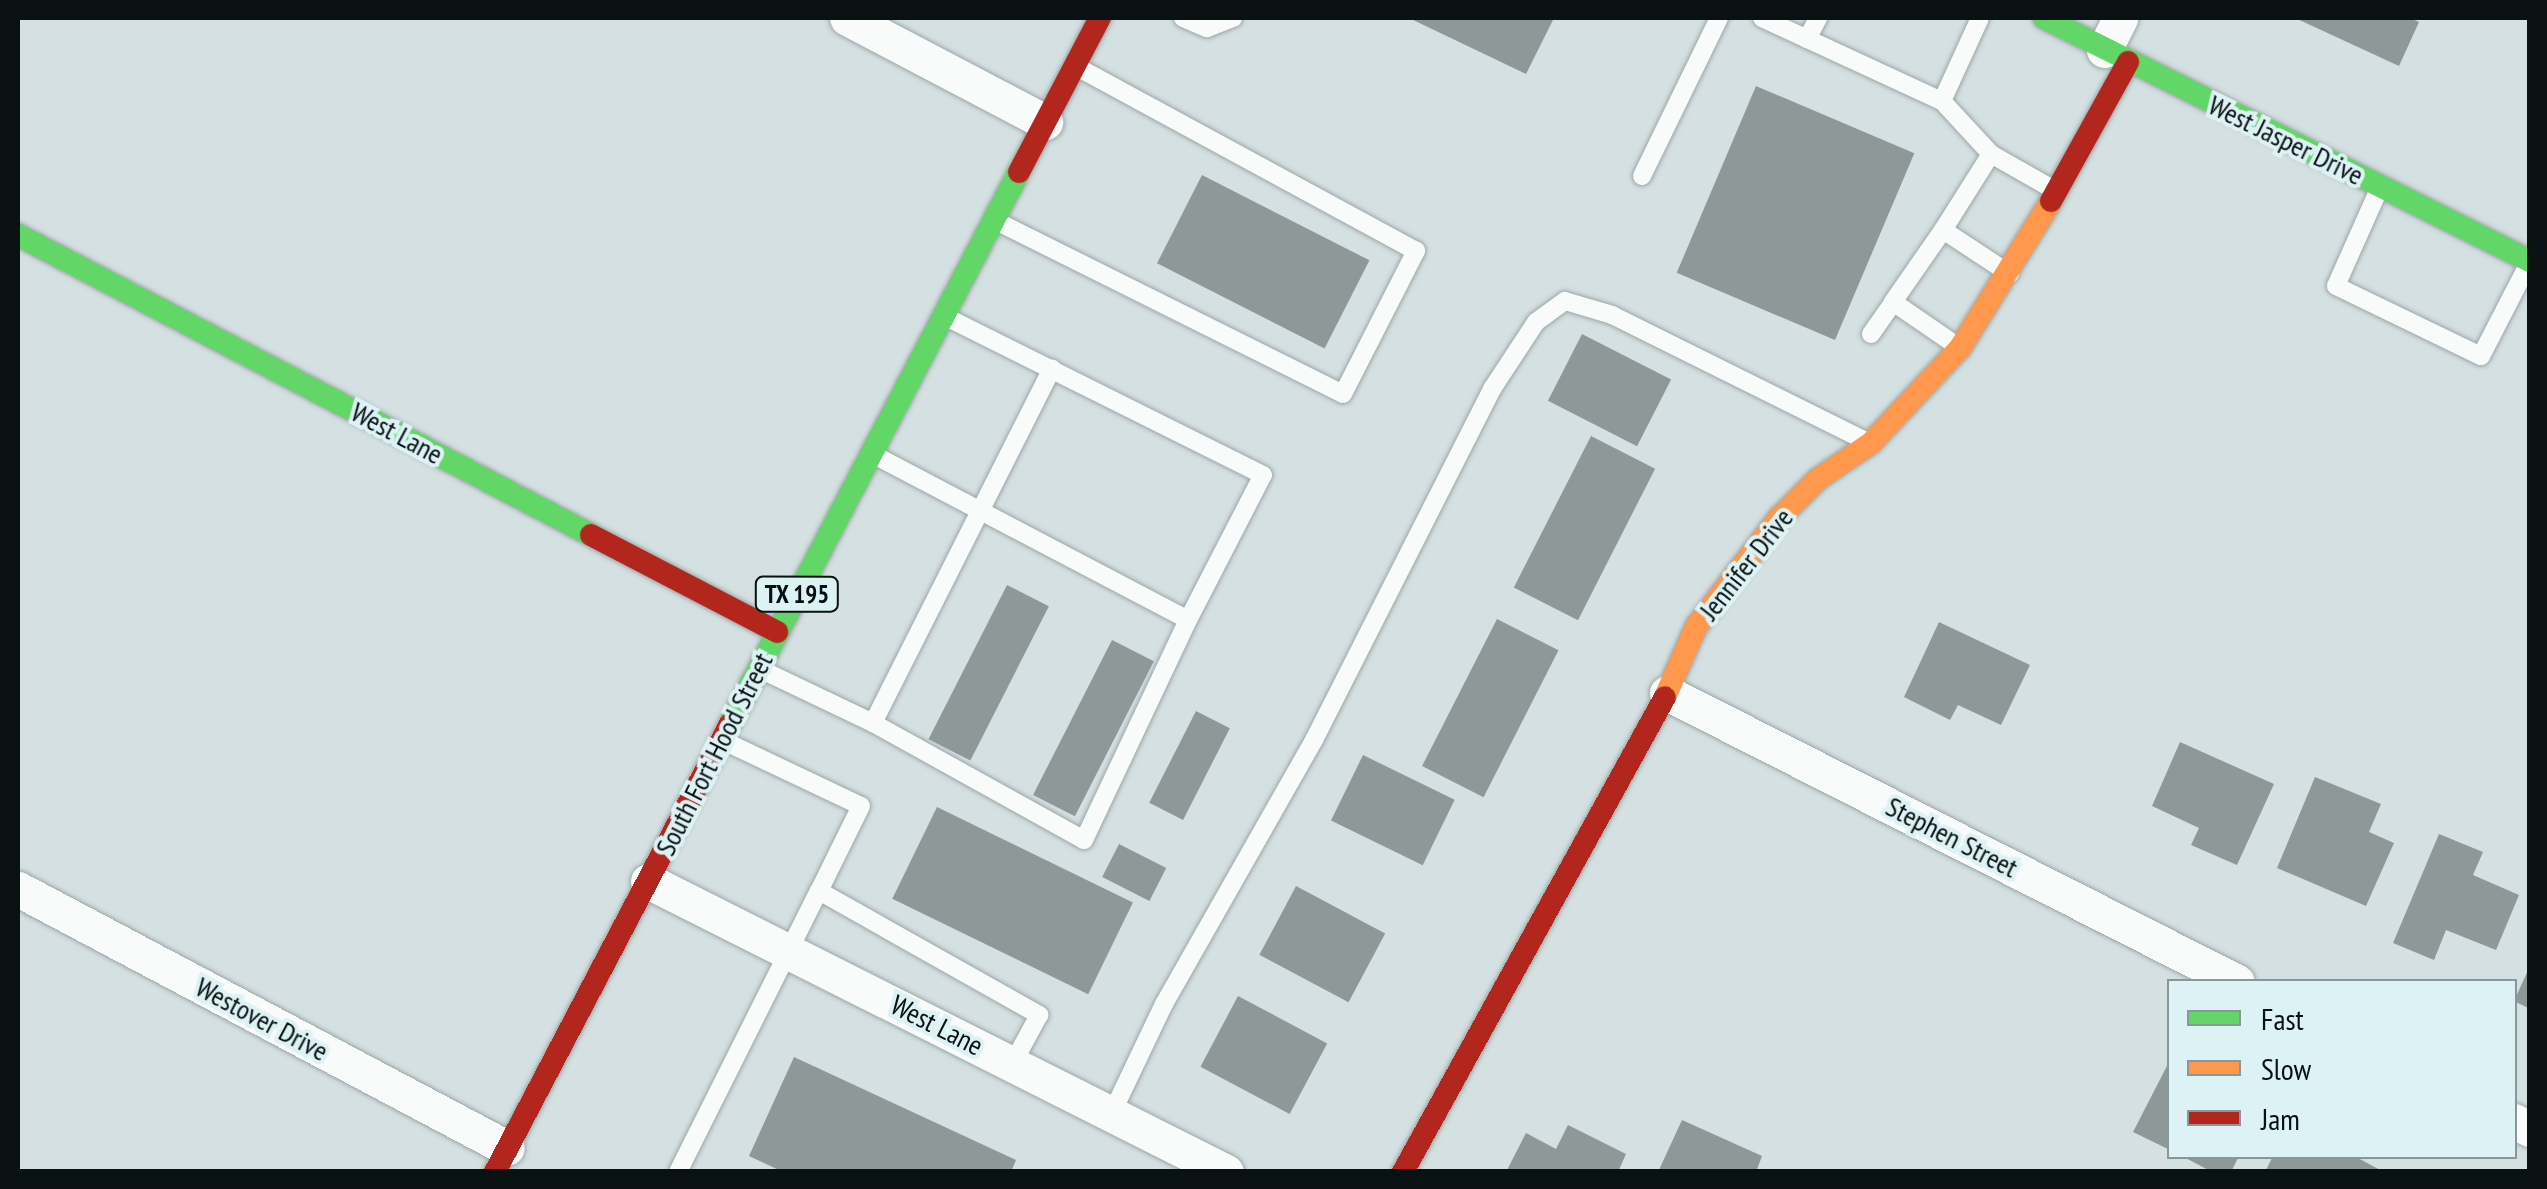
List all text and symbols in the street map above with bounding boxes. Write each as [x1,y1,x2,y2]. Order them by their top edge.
street label: West Jasper Drive [2203,88,2369,192]
street label: West Lane [346,395,448,471]
street label: Jennifer Drive [1692,502,1800,626]
road number: TX 195 [752,574,842,614]
street label: South Fort Hood Street [648,647,780,861]
street label: Stephen Street [1881,790,2023,884]
street label: Westover Drive [190,970,334,1068]
legend [2167,979,2517,1159]
street label: West Lane [885,988,989,1062]
text: Fast [2261,999,2304,1038]
text: Slow [2261,1049,2311,1088]
text: Jam [2261,1099,2300,1138]

